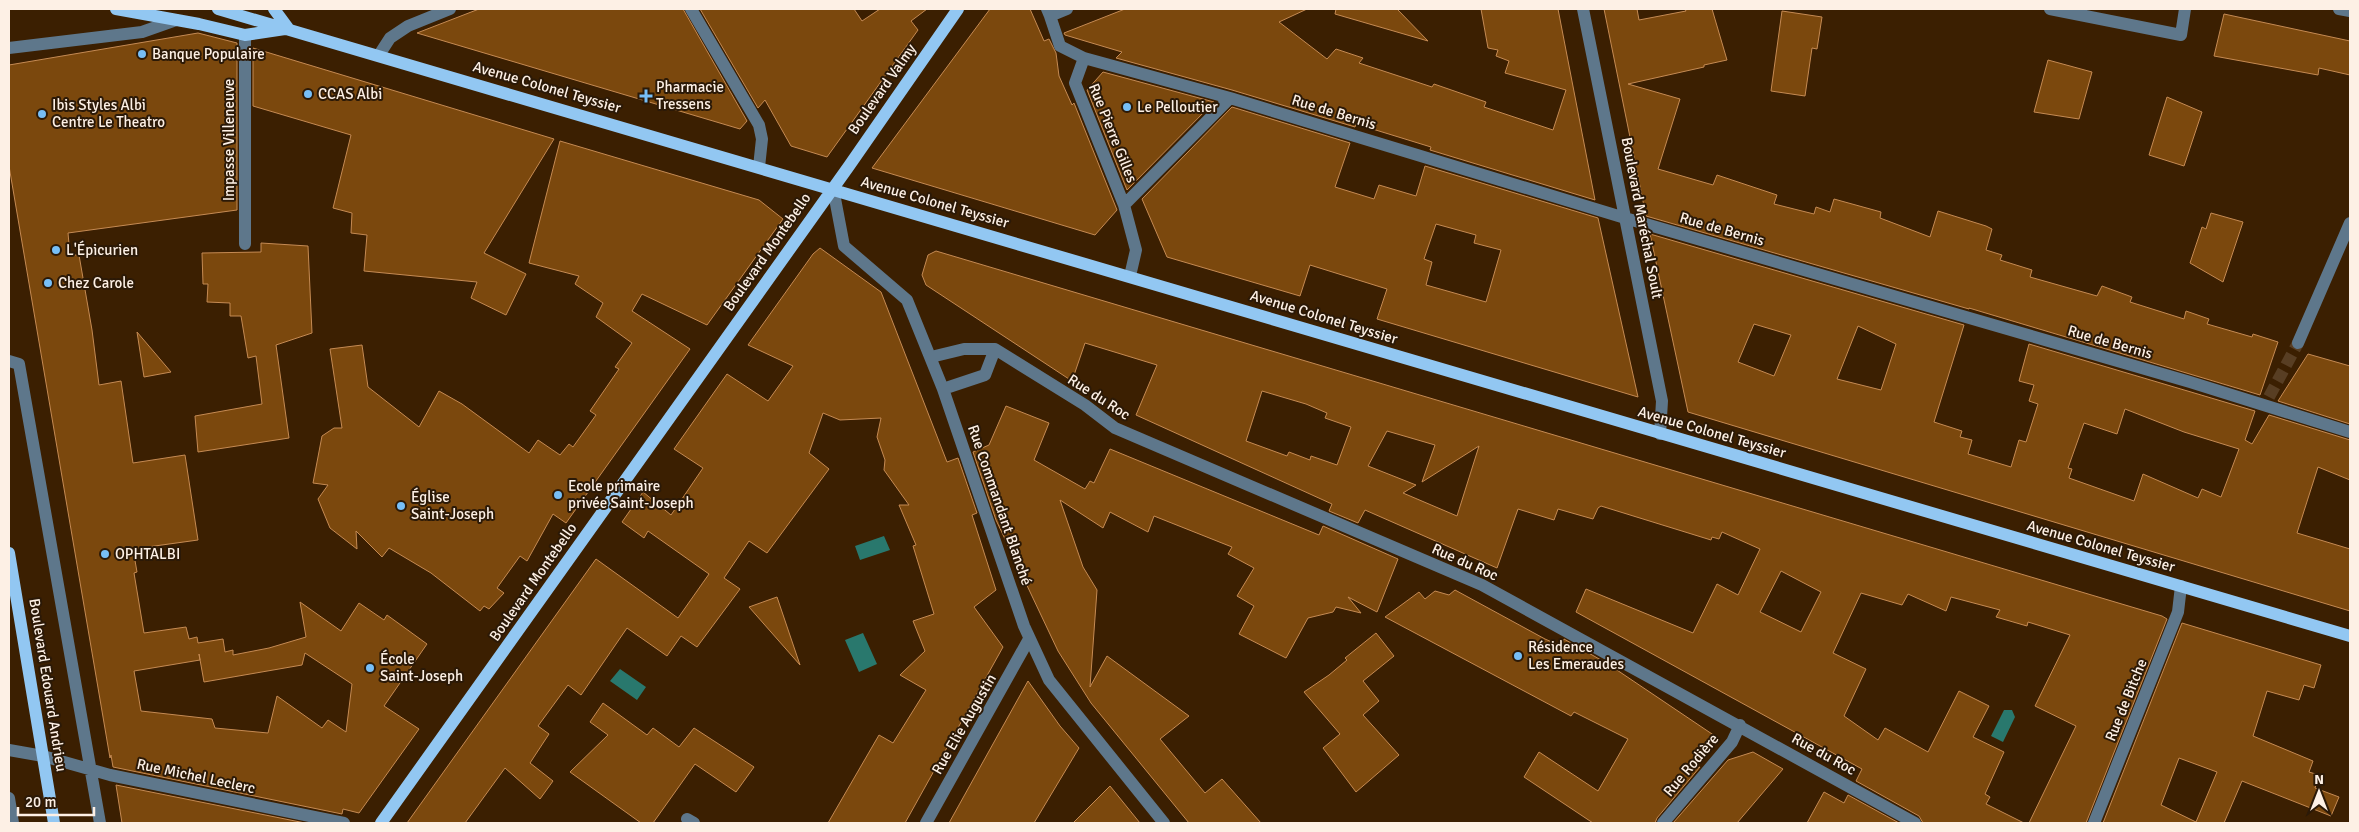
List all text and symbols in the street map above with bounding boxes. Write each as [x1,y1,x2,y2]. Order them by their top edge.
street label: Boulevard Valmy [844,40,920,138]
place label: Banque Populaire [152,45,265,63]
marker: Banque Populaire [136,48,148,60]
street label: Avenue Colonel Teyssier [471,57,624,117]
place label: Pharmacie Tressens [656,78,724,113]
street label: Impasse Villeneuve [220,79,238,201]
street label: Rue Pierre Gilles [1085,81,1141,186]
place label: CCAS Albi [318,85,382,103]
marker: CCAS Albi [302,88,314,100]
marker: Pharmacie Tressens [640,90,652,102]
street label: Rue de Bernis [1290,91,1379,134]
place label: Ibis Styles Albi Centre Le Theatro [52,96,165,131]
place label: Le Pelloutier [1137,98,1218,116]
marker: Le Pelloutier [1121,101,1133,113]
marker: Ibis Styles Albi Centre Le Theatro [36,108,48,120]
street label: Boulevard Maréchal Soult [1617,136,1667,300]
street label: Avenue Colonel Teyssier [859,172,1012,232]
street label: Boulevard Montebello [719,189,815,315]
street label: Rue de Bernis [1678,208,1767,250]
place label: L'Épicurien [66,240,138,259]
marker: L'Épicurien [50,244,62,256]
place label: Chez Carole [58,274,134,292]
marker: Chez Carole [42,277,54,289]
street label: Avenue Colonel Teyssier [1248,286,1400,348]
street label: Rue de Bernis [2066,321,2155,363]
street label: Rue du Roc [1064,370,1134,424]
street label: Avenue Colonel Teyssier [1636,402,1789,462]
street label: Rue Commandant Blanché [964,422,1036,588]
place label: Ecole primaire privée Saint-Joseph [568,477,694,512]
place label: Église Saint-Joseph [411,487,494,523]
marker: Ecole primaire privée Saint-Joseph [552,489,564,501]
marker: Église Saint-Joseph [395,500,407,512]
street label: Avenue Colonel Teyssier [2025,516,2178,576]
street label: Boulevard Montebello [485,519,581,645]
street label: Rue du Roc [1429,539,1501,585]
place label: OPHTALBI [115,545,180,563]
marker: OPHTALBI [99,548,111,560]
street label: Boulevard Edouard Andrieu [25,597,71,773]
place label: Résidence Les Emeraudes [1528,638,1624,673]
place label: École Saint-Joseph [380,649,463,685]
marker: Résidence Les Emeraudes [1512,650,1524,662]
street label: Rue de Bitche [2101,656,2151,744]
marker: École Saint-Joseph [364,662,376,674]
street label: Rue Elie Augustin [928,671,1000,777]
street label: Rue du Roc [1789,729,1859,779]
street label: Rue Rodière [1660,730,1722,800]
street label: Rue Michel Leclerc [135,755,257,797]
north arrow [2294,767,2344,817]
text: N [2314,771,2324,788]
scale bar [18,784,94,816]
text: 20 m [25,793,56,811]

